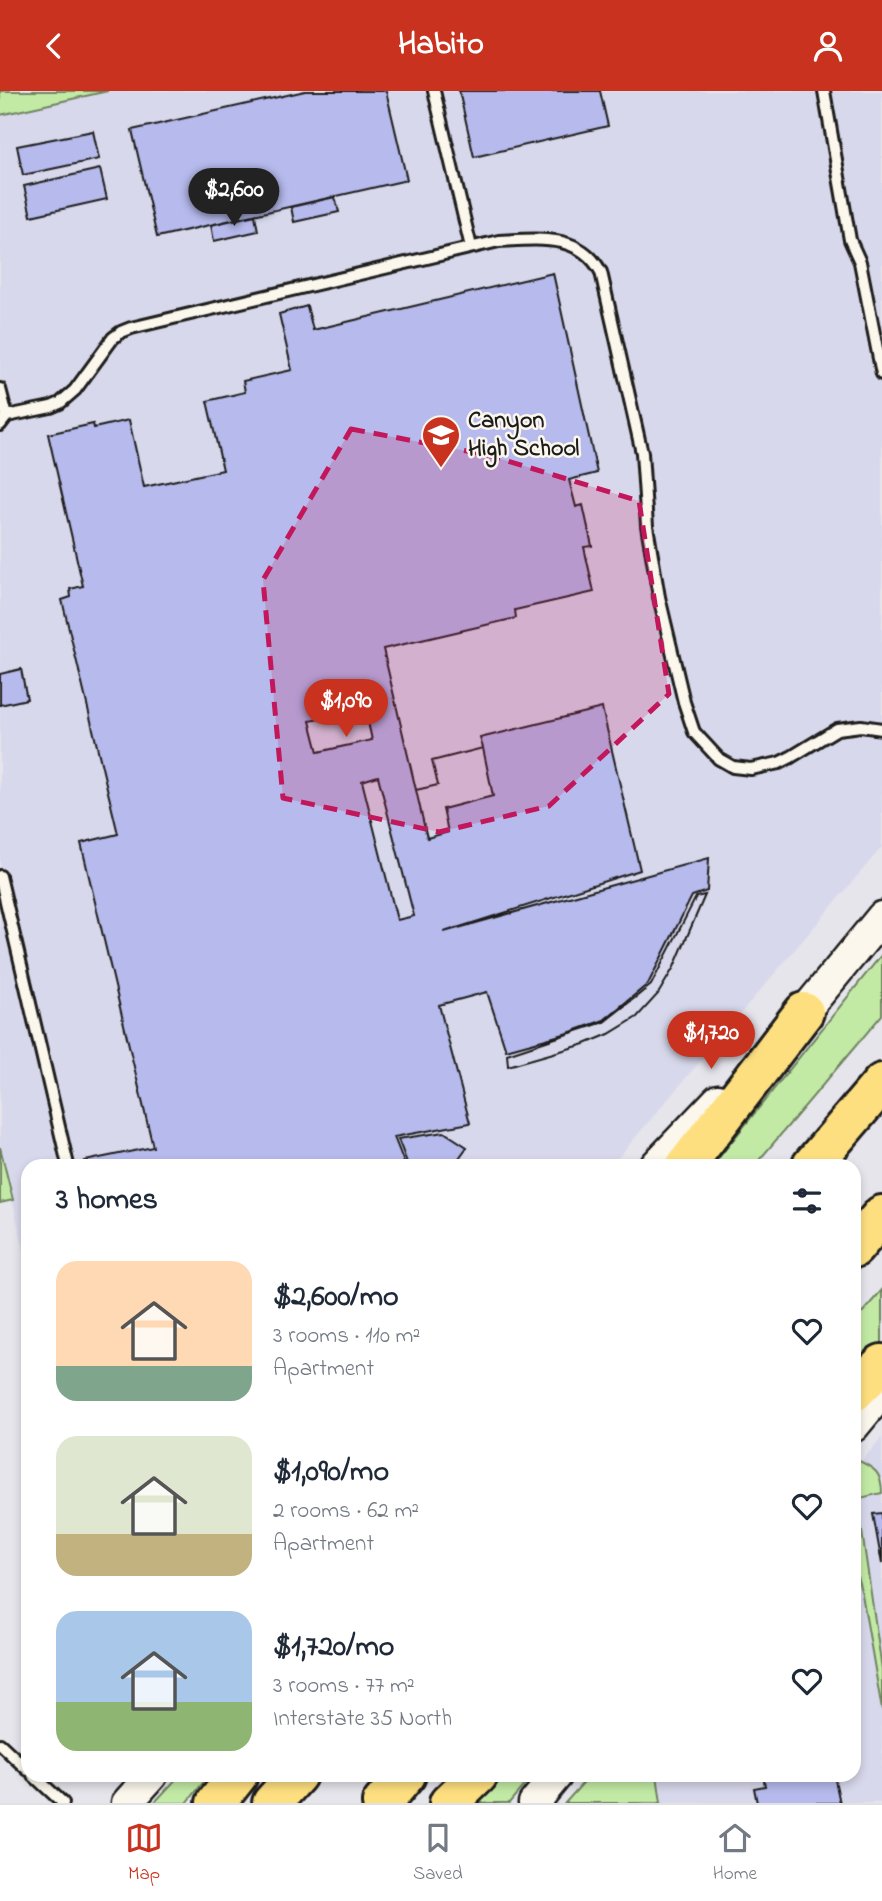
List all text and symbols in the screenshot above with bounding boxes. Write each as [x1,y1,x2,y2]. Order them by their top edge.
text: Habito [398,22,484,69]
icon: back [35,27,73,65]
icon: person [809,27,847,65]
pin: $2,600 [177,169,291,228]
text: $2,600 [204,174,264,207]
place label: Canyon High School [468,404,579,468]
school or university icon: Canyon High School [420,414,462,469]
pin: $1,090 [289,679,403,739]
text: $1,090 [320,685,372,718]
pin: $1,720 [654,1011,768,1071]
text: $1,720 [683,1017,739,1050]
text: 3 homes [56,1179,158,1223]
icon: filters [788,1182,826,1220]
text: $2,600/mo [273,1276,399,1320]
icon: home [112,1289,196,1373]
icon: heart [788,1312,826,1350]
text: 3 rooms · 110 m² [273,1320,420,1353]
text: Apartment [273,1353,374,1386]
text: $1,090/mo [273,1451,389,1495]
icon: home [112,1464,196,1548]
icon: heart [788,1487,826,1525]
text: 2 rooms · 62 m² [273,1495,419,1528]
text: Apartment [273,1528,374,1561]
text: $1,720/mo [273,1626,394,1670]
icon: home [112,1639,196,1723]
icon: heart [788,1662,826,1700]
text: 3 rooms · 77 m² [273,1670,415,1703]
text: Interstate 35 North [273,1703,452,1736]
tab: Map [125,1819,163,1888]
tab: Saved [413,1819,463,1888]
tab: Home [713,1819,757,1888]

